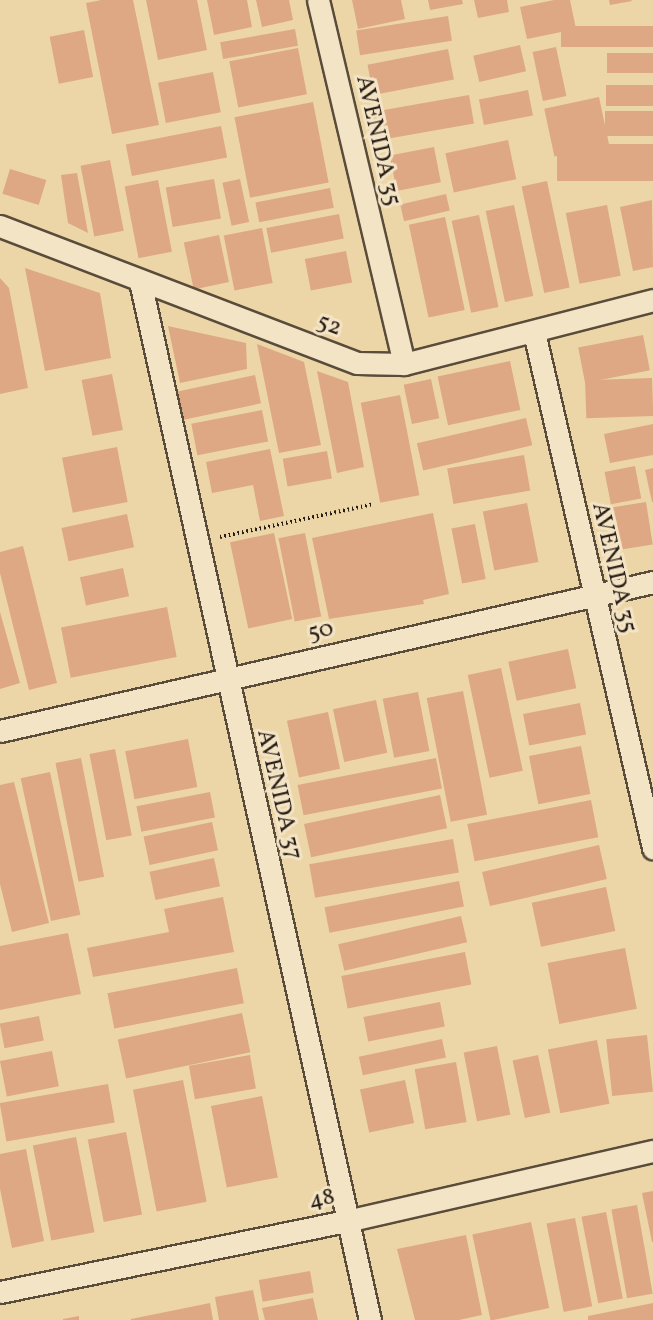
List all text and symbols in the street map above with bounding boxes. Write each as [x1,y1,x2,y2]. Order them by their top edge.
street label: AVENIDA 35 [348,73,406,209]
street label: 52 [312,308,346,344]
street label: AVENIDA 35 [584,500,642,636]
street label: 50 [305,615,337,649]
street label: AVENIDA 37 [249,727,307,863]
street label: 48 [306,1183,338,1217]

